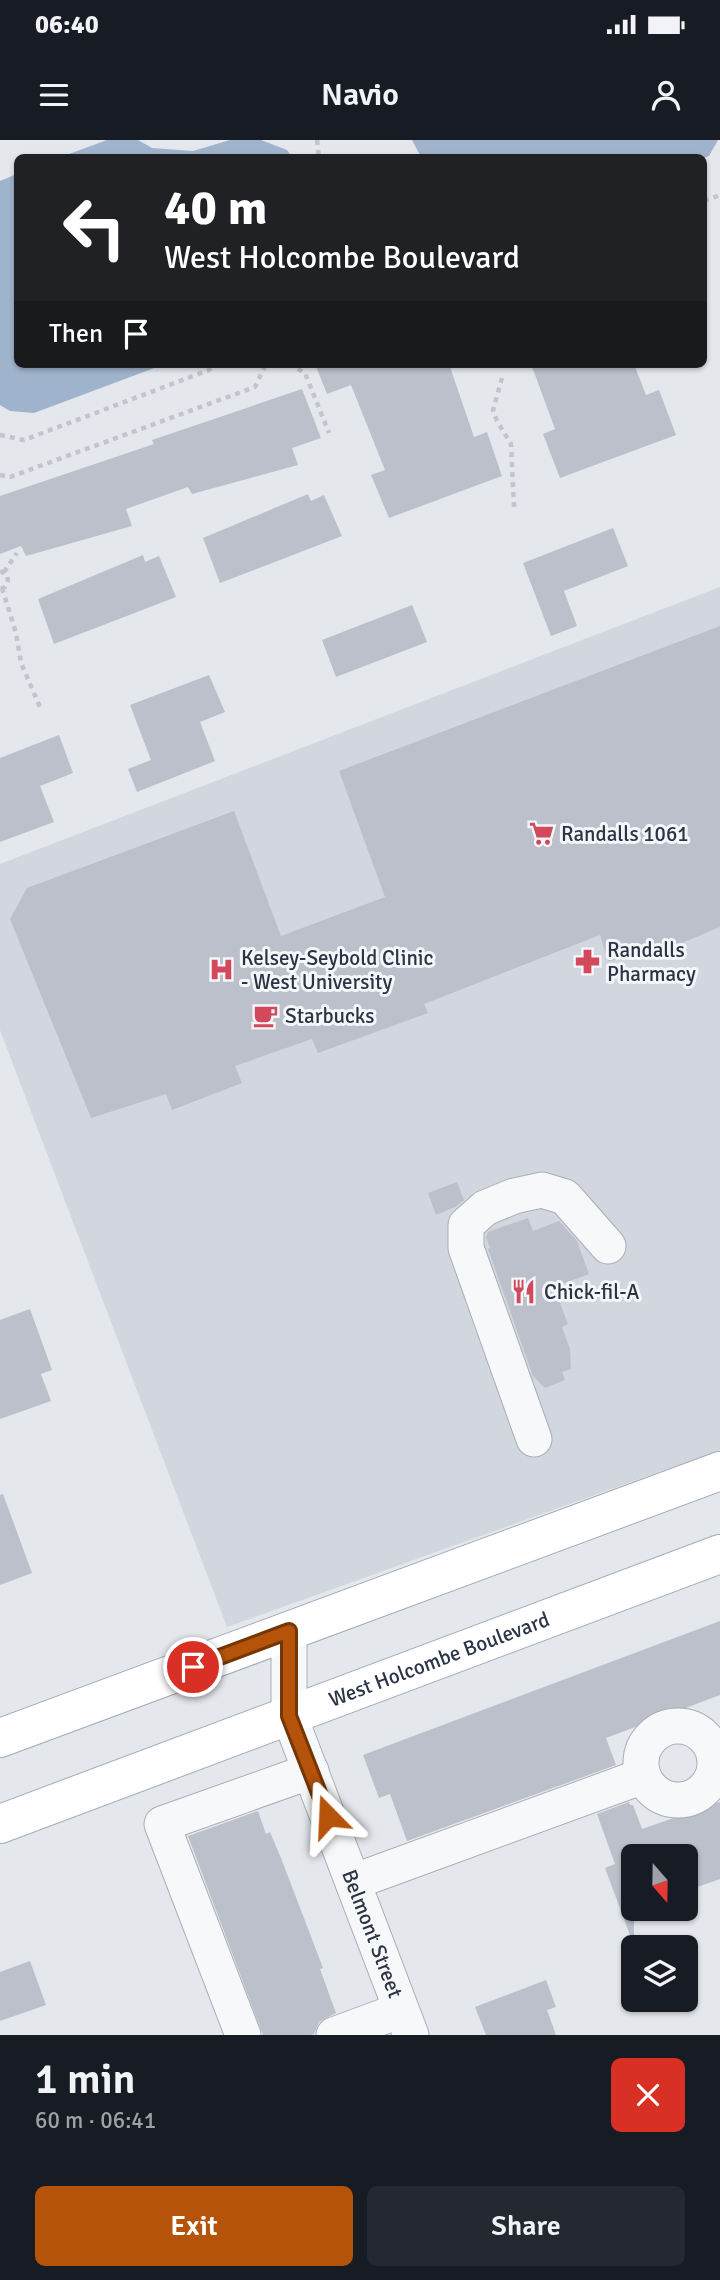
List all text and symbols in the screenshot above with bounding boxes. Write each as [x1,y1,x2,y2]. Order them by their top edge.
text: 06:40 [35,9,99,41]
text: Navio [321,75,399,114]
icon: menu [35,76,73,114]
icon: person [647,76,685,114]
text: 40 m [164,178,267,238]
icon: left [49,182,140,273]
text: West Holcombe Boulevard [164,238,520,277]
icon: arrive [117,315,155,353]
text: Then [49,318,103,350]
supermarket icon: Randalls 1061 [527,820,555,848]
place label: Randalls 1061 [561,821,689,847]
place label: Randalls Pharmacy [607,937,696,987]
place label: Kelsey-Seybold Clinic - West University [241,945,434,995]
pharmacy icon: Randalls Pharmacy [573,948,601,976]
hospital icon: Kelsey-Seybold Clinic - West University [207,956,235,984]
cafe icon: Starbucks [251,1002,279,1030]
place label: Starbucks [285,1003,375,1029]
restaurant icon: Chick-fil-A [510,1278,538,1306]
place label: Chick-fil-A [544,1279,640,1305]
street label: West Holcombe Boulevard [325,1606,553,1713]
pin [163,1637,223,1697]
icon: arrive [174,1648,212,1686]
position arrow [291,1779,365,1853]
north arrow [621,1844,698,1922]
map controls [621,1844,698,2012]
street label: Belmont Street [336,1866,409,2001]
button: layers [621,1935,698,2012]
text: 1 min [35,2054,136,2105]
button: close [611,2058,685,2132]
text: 60 m · 06:41 [35,2106,156,2135]
button: Exit [35,2186,353,2266]
button: Share [367,2186,685,2266]

